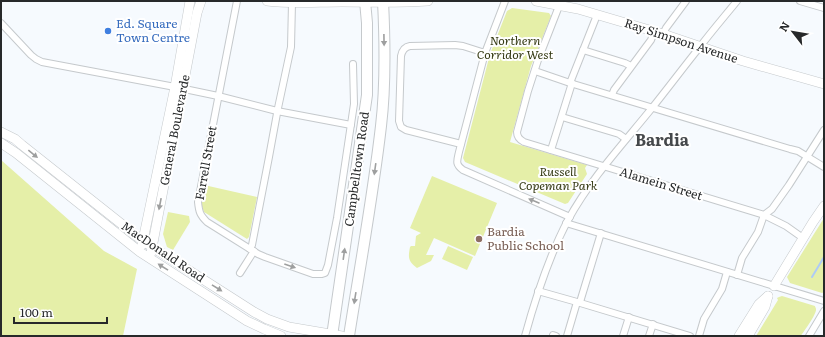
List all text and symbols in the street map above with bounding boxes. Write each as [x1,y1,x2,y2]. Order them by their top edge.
north arrow [773,12,813,52]
street label: Ray Simpson Avenue [622,13,740,67]
place label: Ed. Square Town Centre [116,14,190,46]
text: N [774,18,793,34]
marker: Ed. Square Town Centre [103,26,113,36]
park label: Northern Corridor West [477,31,553,63]
one-way arrow [381,34,387,47]
street label: General Boulevarde [154,73,194,187]
street label: Campbelltown Road [339,110,373,228]
street label: Farrell Street [190,124,220,201]
district label: Bardia [635,127,690,151]
one-way arrow [28,150,39,158]
park label: Russell Copeman Park [519,162,598,194]
street label: Alamein Street [618,162,705,204]
one-way arrow [372,163,378,176]
one-way arrow [157,198,163,210]
one-way arrow [529,198,540,204]
street label: MacDonald Road [118,216,210,286]
place label: Bardia Public School [487,222,564,254]
marker: Bardia Public School [474,234,484,244]
one-way arrow [341,248,347,260]
one-way arrow [284,263,296,269]
one-way arrow [157,264,169,271]
one-way arrow [212,284,222,292]
one-way arrow [352,292,358,304]
scale bar [14,299,107,325]
text: 100 m [20,303,53,321]

